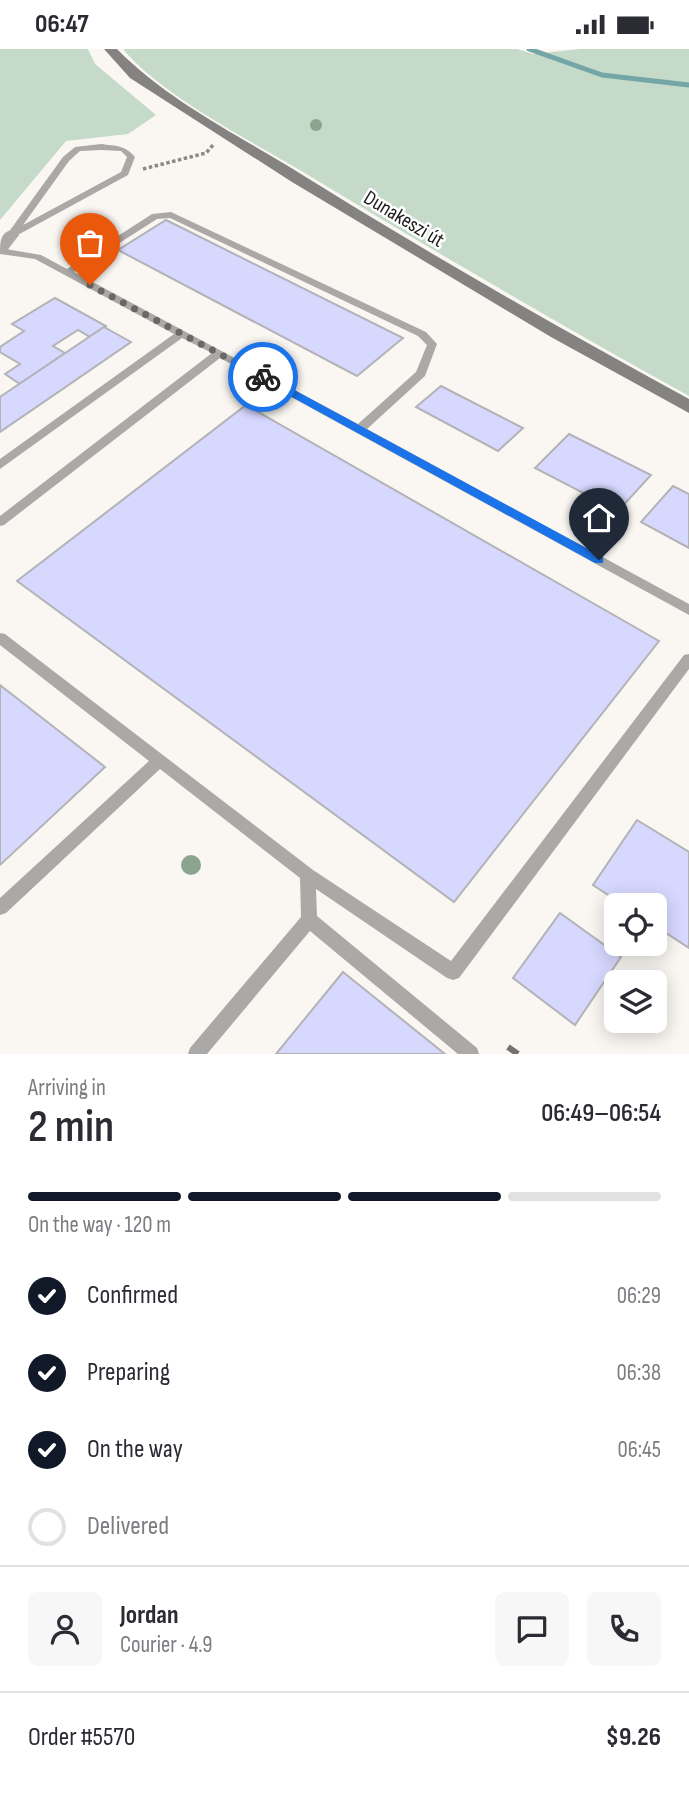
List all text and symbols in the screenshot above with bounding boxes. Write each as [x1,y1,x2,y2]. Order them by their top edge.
text: 06:47 [35,9,89,40]
street label: Dunakeszi út [359,185,449,253]
pin [60,213,120,285]
icon: bag [71,224,109,262]
courier [228,342,298,412]
icon: bike [244,358,282,396]
pin [569,488,629,560]
icon: home [580,499,618,537]
map controls [604,893,667,1033]
button: locate [604,893,667,956]
button: layers [604,970,667,1033]
text: Arriving in [28,1074,106,1102]
text: 06:49–06:54 [541,1098,661,1129]
text: 2 min [28,1100,114,1155]
text: On the way · 120 m [28,1211,171,1239]
icon: check [28,1277,66,1315]
text: Confirmed [87,1280,178,1311]
text: 06:29 [617,1282,661,1310]
icon: check [28,1354,66,1392]
text: Preparing [87,1357,170,1388]
text: 06:38 [617,1359,661,1387]
icon: check [28,1431,66,1469]
text: On the way [87,1434,183,1465]
text: 06:45 [617,1436,661,1464]
text: Delivered [87,1511,169,1542]
button: person [28,1592,102,1666]
button: chat [495,1592,569,1666]
button: phone [587,1592,661,1666]
text: Jordan [120,1600,178,1631]
text: Courier · 4.9 [120,1631,212,1659]
text: Order #5570 [28,1722,135,1753]
text: $9.26 [606,1722,661,1753]

